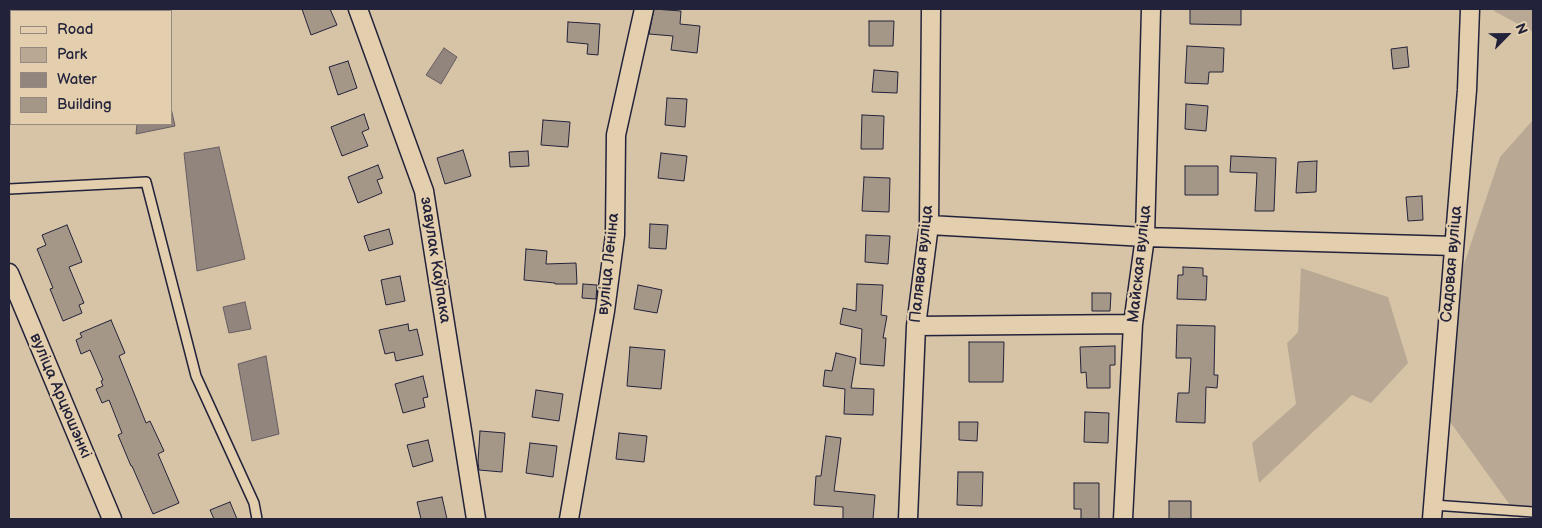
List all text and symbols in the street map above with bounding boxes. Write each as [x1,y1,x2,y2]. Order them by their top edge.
legend [10,10,172,125]
north arrow [1482,10,1532,60]
text: Road [57,20,93,39]
text: N [1511,21,1531,37]
text: Park [57,45,87,64]
text: Water [57,70,97,89]
text: Building [57,95,112,114]
street label: завулак Каўпака [416,195,454,325]
street label: Палявая вуліца [906,204,938,324]
street label: Майская вуліца [1124,204,1156,324]
street label: Садовая вуліца [1437,205,1467,323]
street label: вуліца Леніна [594,212,624,316]
street label: вуліца Арцюшэнкі [25,331,95,461]

